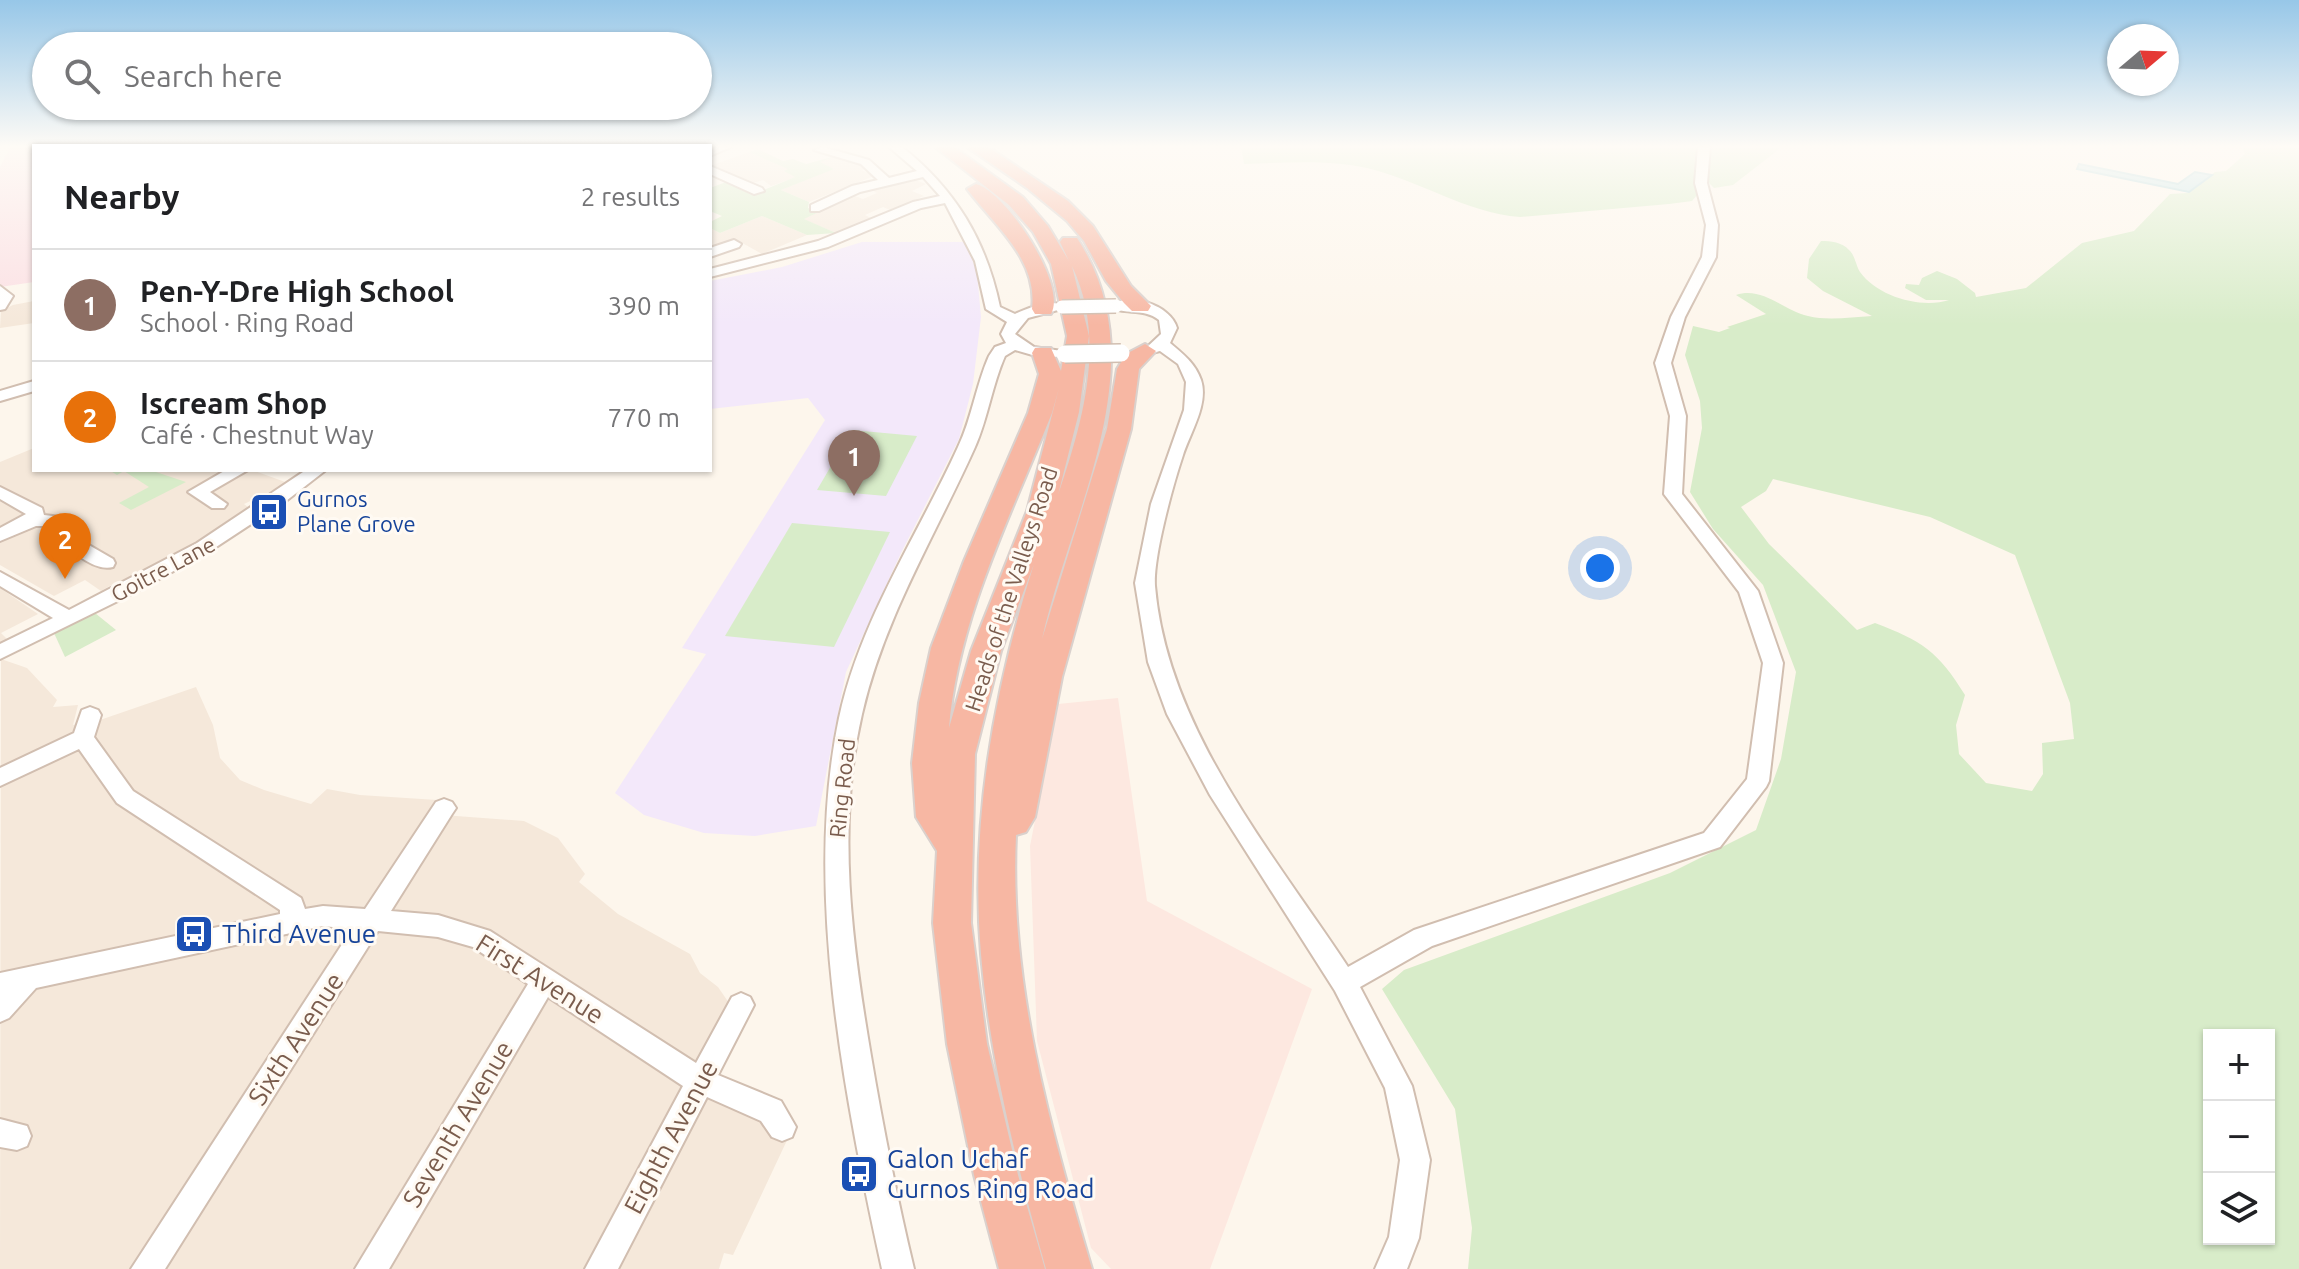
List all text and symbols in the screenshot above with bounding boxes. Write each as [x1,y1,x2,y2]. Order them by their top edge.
north arrow [2107,24,2179,96]
search box [32,32,712,120]
icon: search [60,54,104,98]
text: Search here [124,59,283,93]
text: Nearby [64,177,179,215]
text: 2 results [581,182,680,211]
text: Pen-Y-Dre High School [140,274,454,308]
text: 1 [83,291,97,320]
text: 390 m [608,291,680,320]
text: School · Ring Road [140,308,354,337]
text: Iscream Shop [140,386,327,420]
text: 2 [83,403,97,432]
text: 770 m [608,403,680,432]
text: Café · Chestnut Way [140,420,374,449]
pin: 1 [828,430,880,496]
street label: Heads of the Valleys Road [959,464,1062,714]
place label: Gurnos Plane Grove [297,486,416,536]
bus stop icon: Gurnos Plane Grove [248,491,290,533]
pin: 2 [39,513,91,579]
street label: Goitre Lane [106,531,219,606]
your location [1580,548,1620,588]
street label: Ring Road [824,737,859,839]
bus stop icon: Third Avenue [173,913,215,955]
place label: Third Avenue [222,919,376,948]
street label: First Avenue [471,928,609,1029]
street label: Sixth Avenue [242,967,349,1110]
map controls [2203,1029,2275,1245]
button: + [2203,1029,2275,1101]
street label: Seventh Avenue [397,1036,519,1212]
street label: Eighth Avenue [618,1055,723,1218]
button: − [2203,1101,2275,1173]
place label: Galon Uchaf Gurnos Ring Road [887,1144,1094,1203]
bus stop icon: Galon Uchaf Gurnos Ring Road [838,1153,880,1195]
button: layers [2203,1173,2275,1245]

